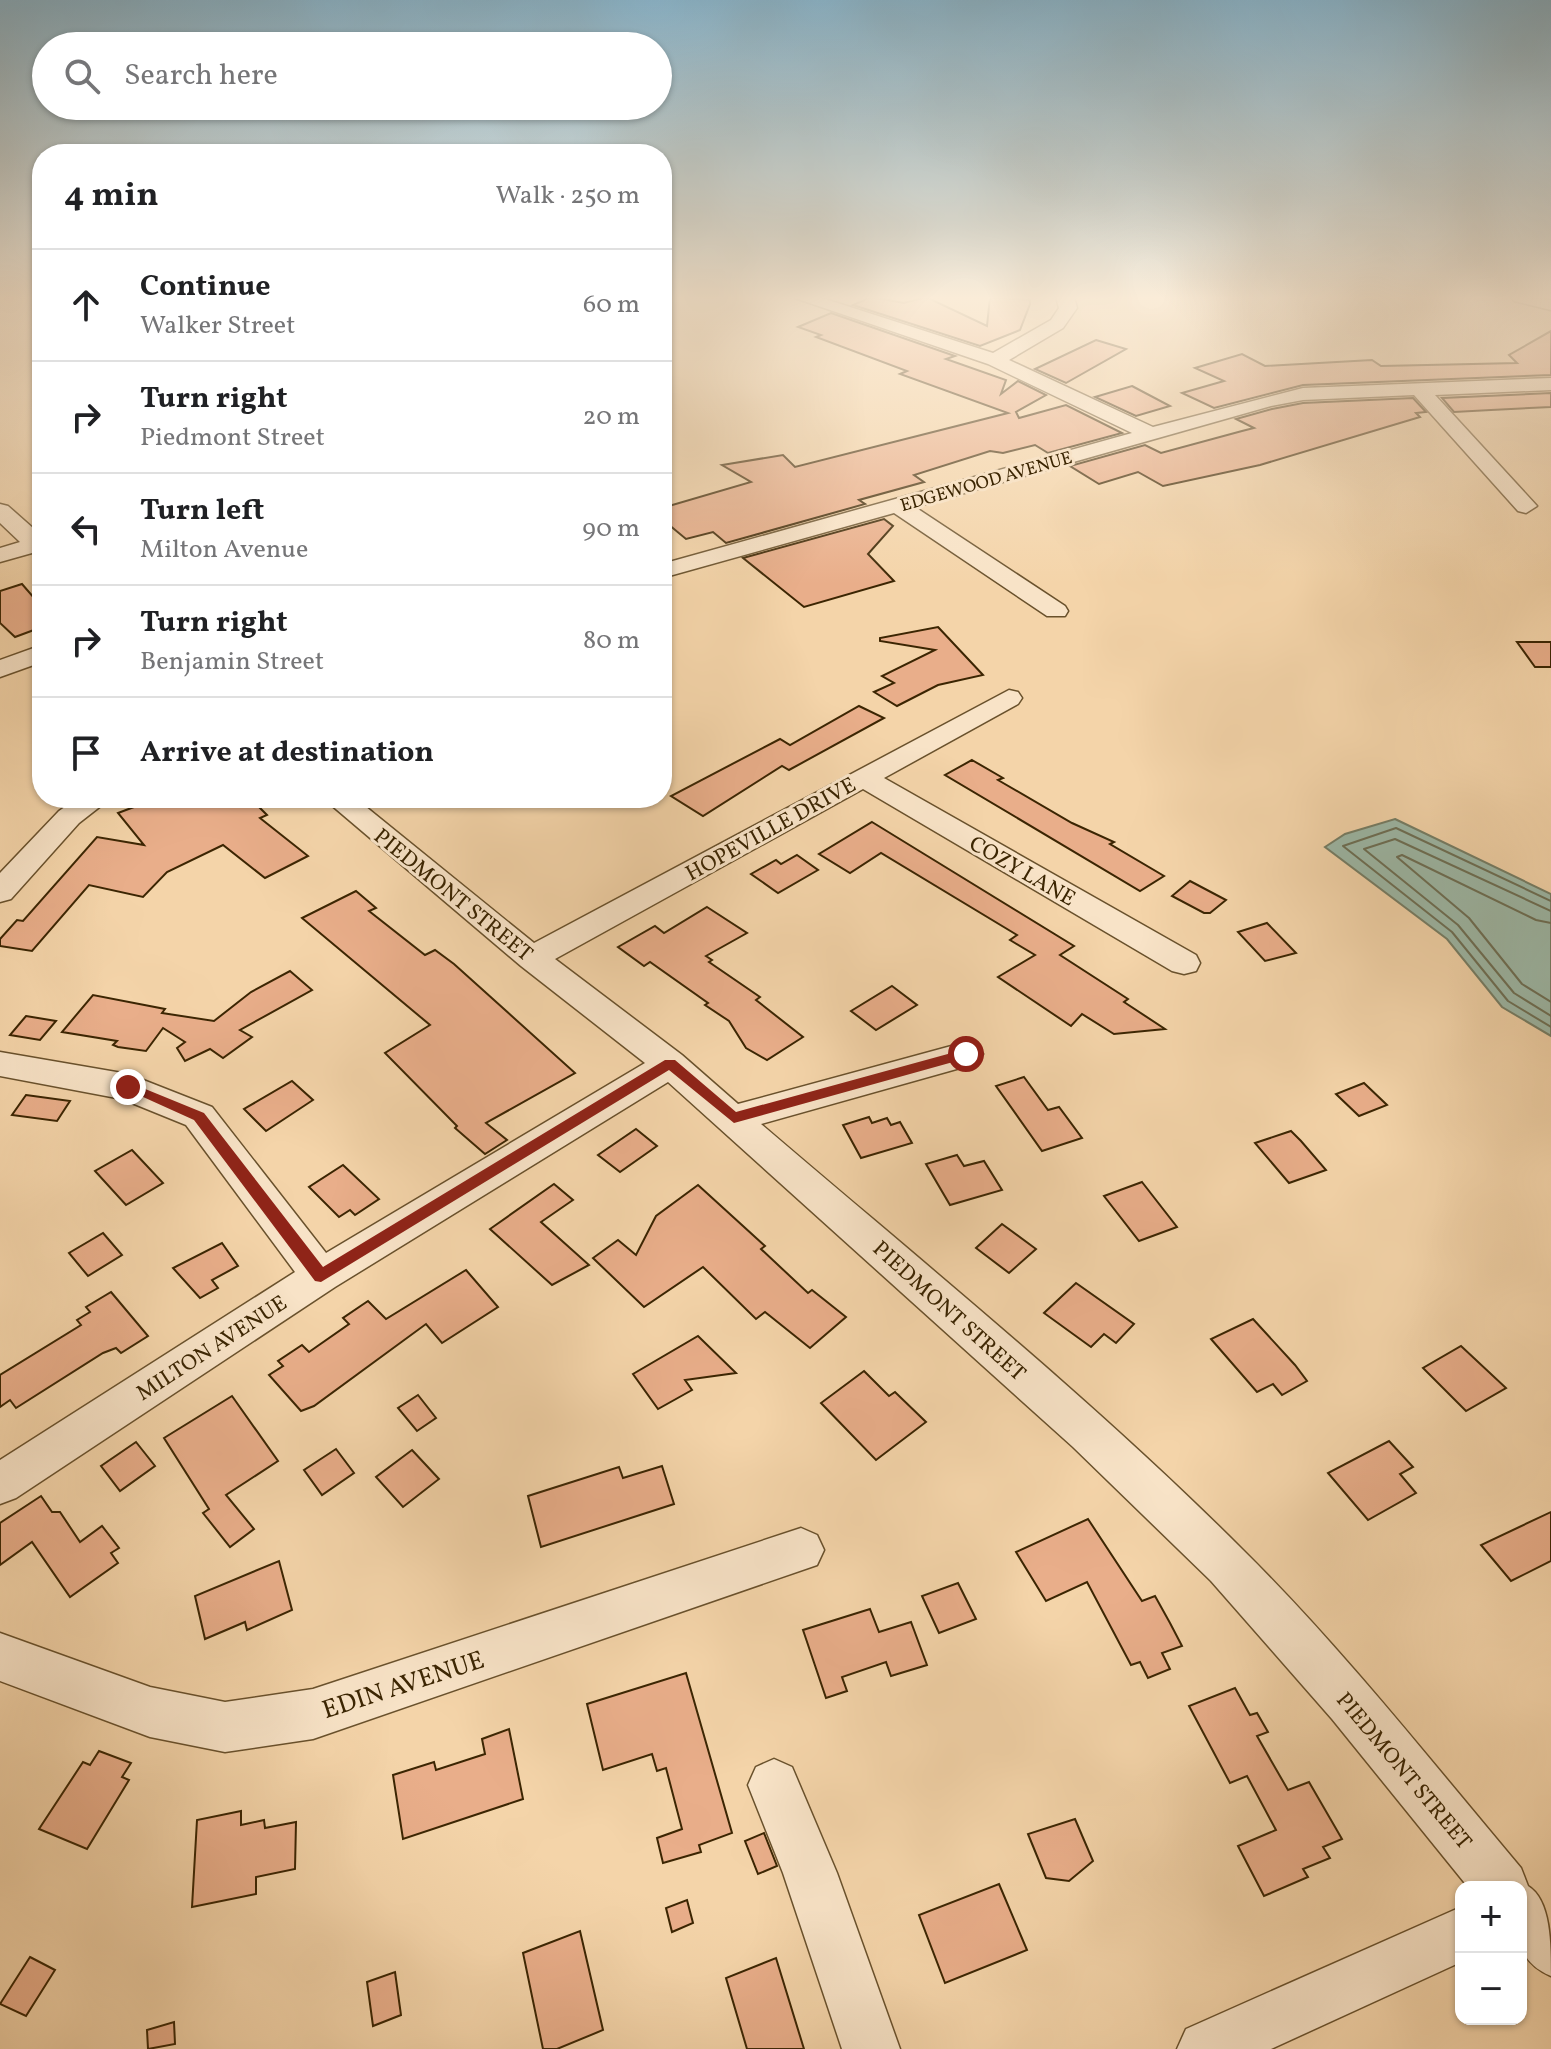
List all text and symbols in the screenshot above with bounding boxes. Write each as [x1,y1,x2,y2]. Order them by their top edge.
search box [32,32,672,120]
icon: search [60,54,104,98]
text: Search here [124,55,278,97]
text: 4 min [64,173,159,220]
text: Walk · 250 m [496,178,640,214]
text: Continue [140,266,271,308]
icon: ahead [64,283,108,327]
text: 60 m [583,287,640,323]
text: Walker Street [140,308,295,344]
text: Turn right [140,378,288,420]
icon: right [64,395,108,439]
text: 20 m [582,399,640,435]
text: Piedmont Street [140,420,325,456]
street label: EDGEWOOD AVENUE [898,446,1075,519]
text: Turn left [140,490,264,532]
icon: left [64,507,108,551]
text: 90 m [582,511,640,547]
text: Milton Avenue [140,532,308,568]
text: Turn right [140,602,288,644]
icon: right [64,619,108,663]
text: 80 m [583,623,640,659]
text: Benjamin Street [140,644,324,680]
icon: arrive [64,731,108,775]
text: Arrive at destination [140,732,434,774]
street label: HOPEVILLE DRIVE [680,770,862,890]
street label: PIEDMONT STREET [366,822,539,970]
street label: COZY LANE [963,829,1081,915]
route start [948,1036,984,1072]
route end [110,1069,146,1105]
street label: PIEDMONT STREET [865,1234,1032,1389]
street label: MILTON AVENUE [131,1289,294,1410]
street label: EDIN AVENUE [318,1643,489,1729]
street label: PIEDMONT STREET [1328,1686,1478,1857]
map controls [1455,1881,1527,2025]
button: + [1455,1881,1527,1953]
button: − [1455,1953,1527,2025]

